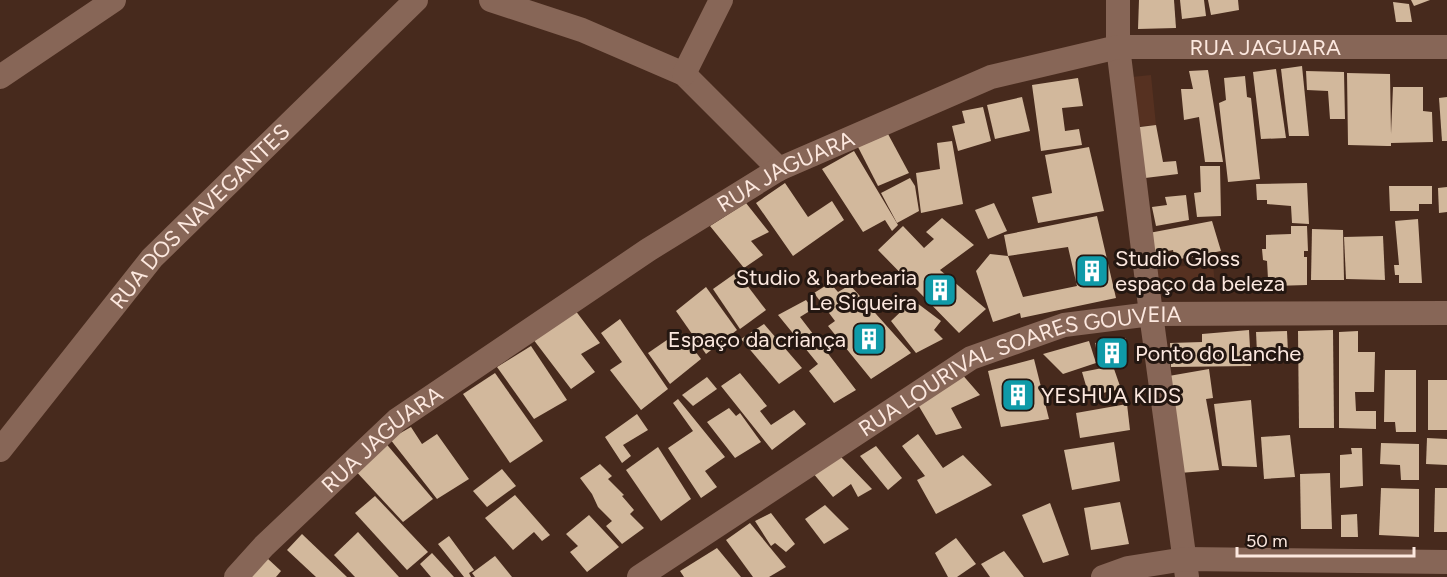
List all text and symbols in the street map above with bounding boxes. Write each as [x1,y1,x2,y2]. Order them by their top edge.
street label: RUA JAGUARA [1190,34,1341,61]
street label: RUA DOS NAVEGANTES [104,118,295,314]
street label: RUA JAGUARA [712,125,859,218]
place label: Studio Gloss espaço da beleza [1115,245,1285,297]
building icon: Studio Gloss espaço da beleza [1074,253,1110,289]
place label: Studio & barbearia Le Siqueira [736,264,917,316]
building icon: Studio & barbearia Le Siqueira [922,272,958,308]
street label: RUA LOURIVAL SOARES GOUVEIA [854,301,1181,442]
building icon: Espaço da criança [851,321,887,357]
place label: Espaço da criança [668,326,846,353]
building icon: Ponto do Lanche [1094,335,1130,371]
place label: Ponto do Lanche [1135,340,1301,367]
building icon: YESHUA KIDS [1000,377,1036,413]
street label: RUA JAGUARA [316,380,448,499]
place label: YESHUA KIDS [1041,382,1181,409]
scale bar [1237,520,1414,558]
text: 50 m [1246,530,1288,552]

